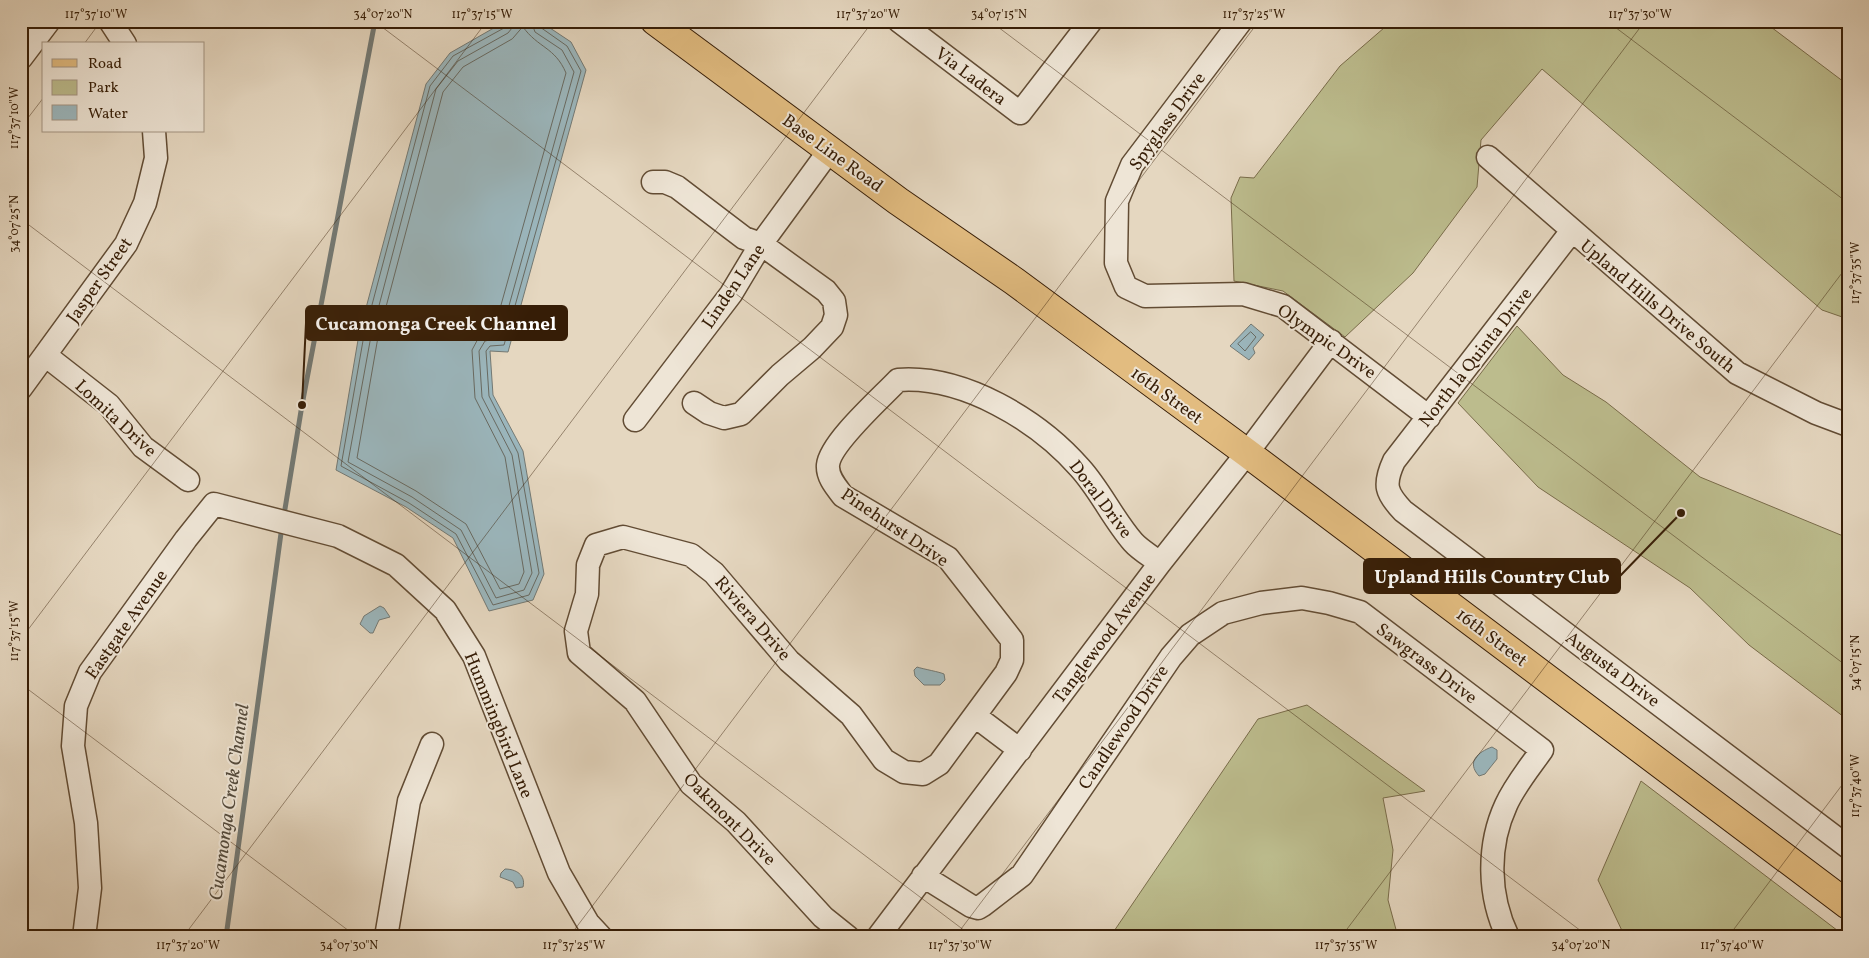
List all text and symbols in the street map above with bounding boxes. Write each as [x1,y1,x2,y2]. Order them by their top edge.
text: 117°37'10"W [65,7,127,23]
text: 34°07'20"N [354,7,413,23]
text: 117°37'15"W [451,7,513,23]
text: 117°37'20"W [836,7,900,23]
text: 34°07'15"N [971,7,1027,23]
text: 117°37'25"W [1223,7,1285,23]
text: 117°37'30"W [1608,7,1672,23]
legend [42,42,205,132]
street label: Via Ladera [929,42,1011,112]
text: Road [88,54,122,75]
street label: Spyglass Drive [1124,67,1213,176]
text: Park [88,78,119,99]
text: 117°37'10"W [7,87,23,149]
text: Water [88,104,128,125]
street label: Base Line Road [777,109,888,199]
text: 34°07'25"N [7,195,23,253]
street label: Jasper Street [61,233,139,329]
street label: Upland Hills Drive South [1574,234,1741,380]
street label: Linden Lane [697,239,772,334]
text: 117°37'35"W [1848,242,1864,304]
street label: North la Quinta Drive [1414,283,1539,433]
street label: Olympic Drive [1272,299,1381,386]
callout: Cucamonga Creek Channel [306,306,567,340]
text: Cucamonga Creek Channel [316,312,556,338]
street label: 16th Street [1125,361,1207,431]
street label: Lomita Drive [68,375,161,464]
street label: Doral Drive [1062,456,1138,544]
street label: Pinehurst Drive [835,483,953,574]
callout: Upland Hills Country Club [1364,559,1620,593]
street label: Eastgate Avenue [80,565,174,685]
text: Upland Hills Country Club [1374,565,1610,591]
street label: Tanglewood Avenue [1048,568,1163,709]
street label: Riviera Drive [708,571,796,667]
text: 117°37'15"W [7,600,23,662]
street label: 16th Street [1450,603,1532,673]
street label: Sawgrass Drive [1370,618,1482,711]
street label: Augusta Drive [1560,626,1664,714]
text: 34°07'15"N [1848,635,1864,691]
street label: Hummingbird Lane [457,649,538,802]
street label: Candlewood Drive [1073,660,1175,795]
water label: Cucamonga Creek Channel [203,702,257,902]
text: 117°37'40"W [1848,754,1864,818]
street label: Oakmont Drive [677,768,781,872]
text: 117°37'20"W [156,938,220,954]
text: 34°07'30"N [320,938,378,954]
text: 117°37'25"W [543,938,605,954]
text: 117°37'30"W [928,938,992,954]
text: 117°37'35"W [1315,938,1377,954]
text: 34°07'20"N [1552,938,1611,954]
text: 117°37'40"W [1700,938,1764,954]

